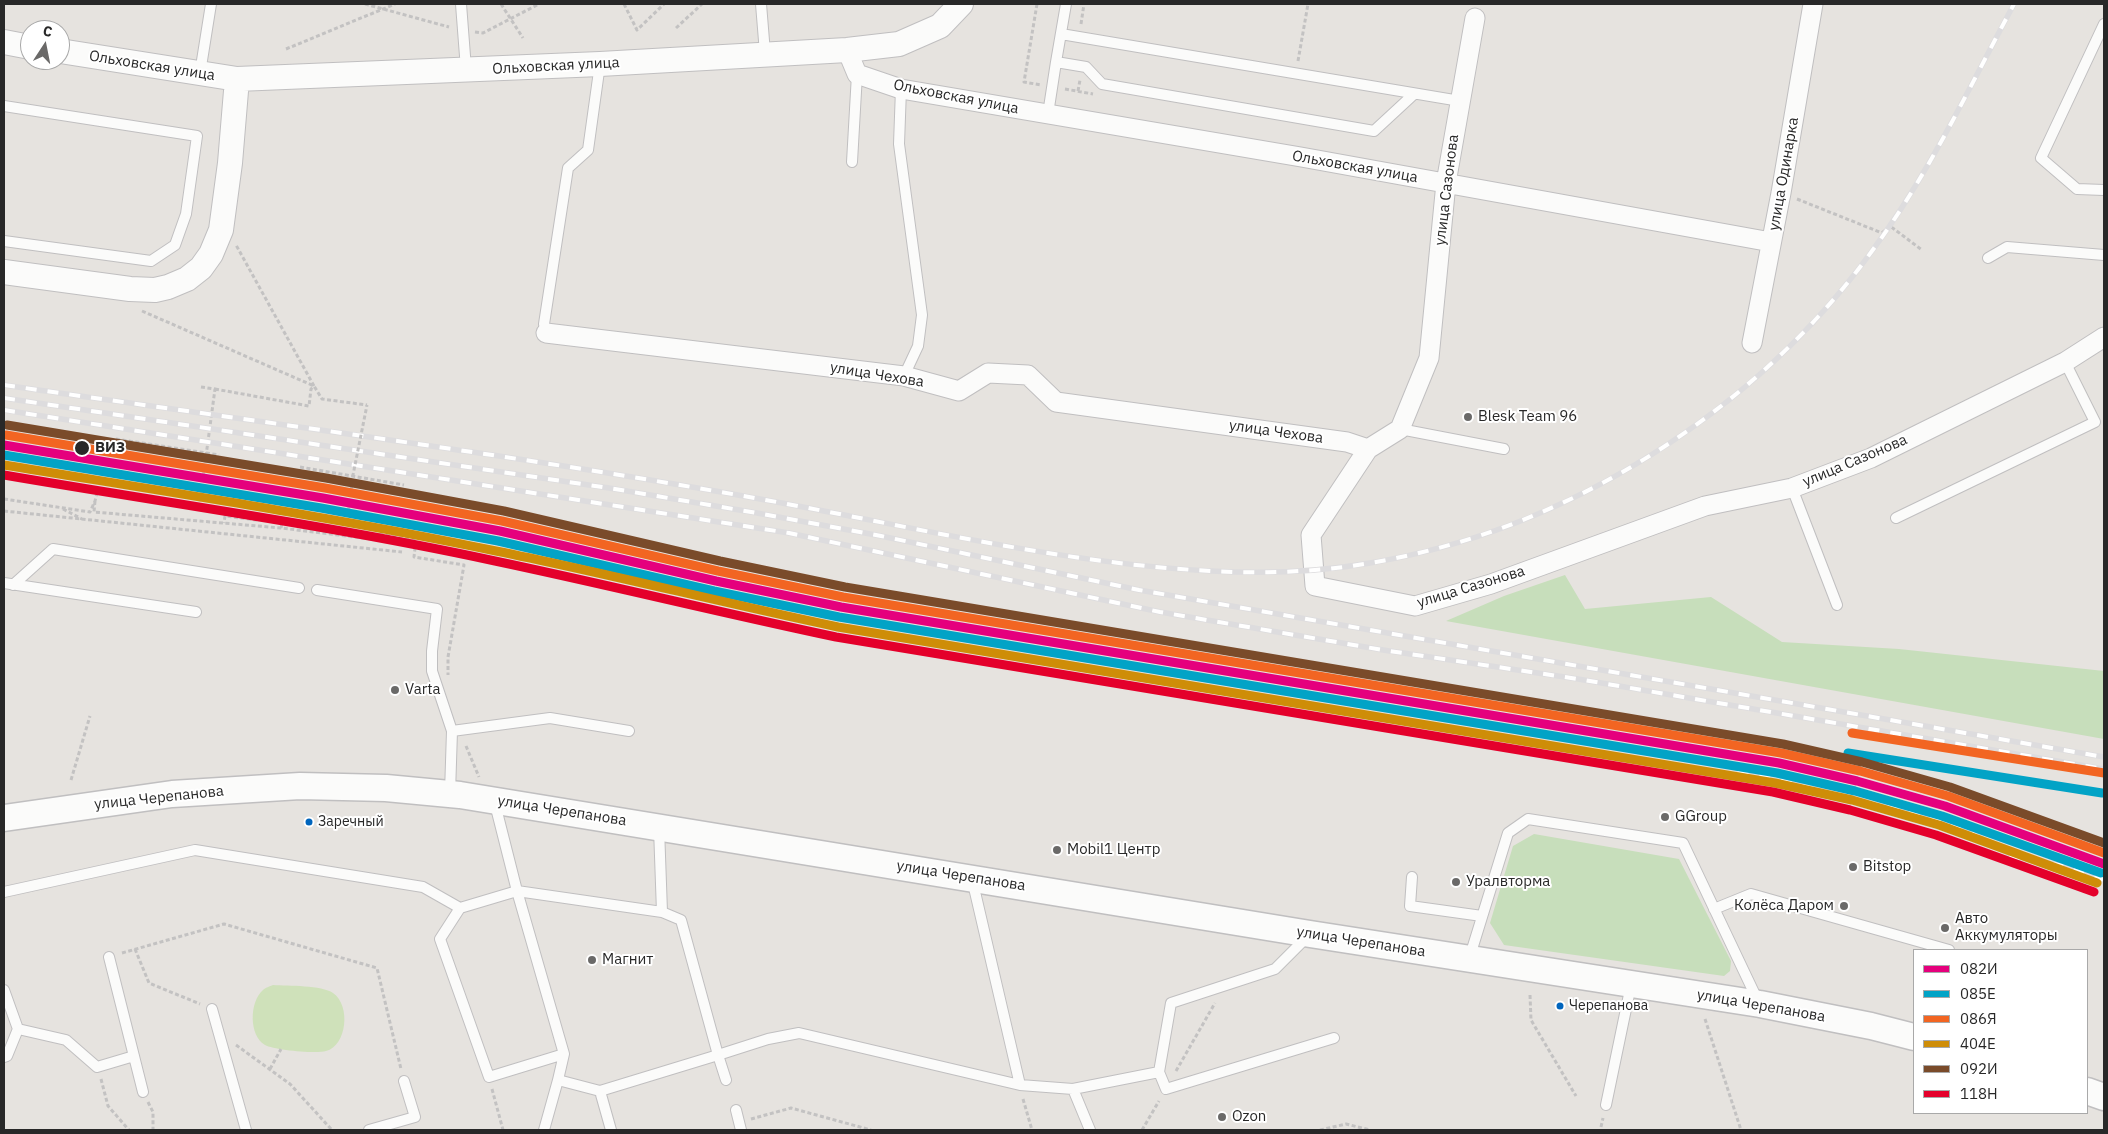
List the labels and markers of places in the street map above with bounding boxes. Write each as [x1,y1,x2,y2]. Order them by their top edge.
place label: Blesk Team 96 [1478,408,1577,426]
marker: Blesk Team 96 [1462,411,1474,423]
marker: ВИЗ [73,439,91,457]
place label: ВИЗ [95,439,125,457]
place label: Varta [405,681,441,699]
marker: Varta [389,684,401,696]
place label: GGroup [1675,808,1727,826]
marker: GGroup [1659,811,1671,823]
place label: Заречный [318,814,384,830]
marker: Заречный [304,817,314,827]
place label: Mobil1 Центр [1067,841,1160,859]
marker: Mobil1 Центр [1051,844,1063,856]
place label: Bitstop [1863,858,1911,876]
marker: Bitstop [1847,861,1859,873]
place label: Уралвторма [1466,873,1550,891]
marker: Уралвторма [1450,876,1462,888]
place label: Колёса Даром [1734,897,1834,915]
marker: Колёса Даром [1838,900,1850,912]
place label: Авто Аккумуляторы [1955,910,2058,945]
marker: Авто Аккумуляторы [1939,922,1951,934]
place label: Магнит [602,951,653,969]
marker: Магнит [586,954,598,966]
place label: Черепанова [1569,998,1648,1014]
marker: Черепанова [1555,1001,1565,1011]
place label: Ozon [1232,1108,1266,1126]
marker: Ozon [1216,1111,1228,1123]

